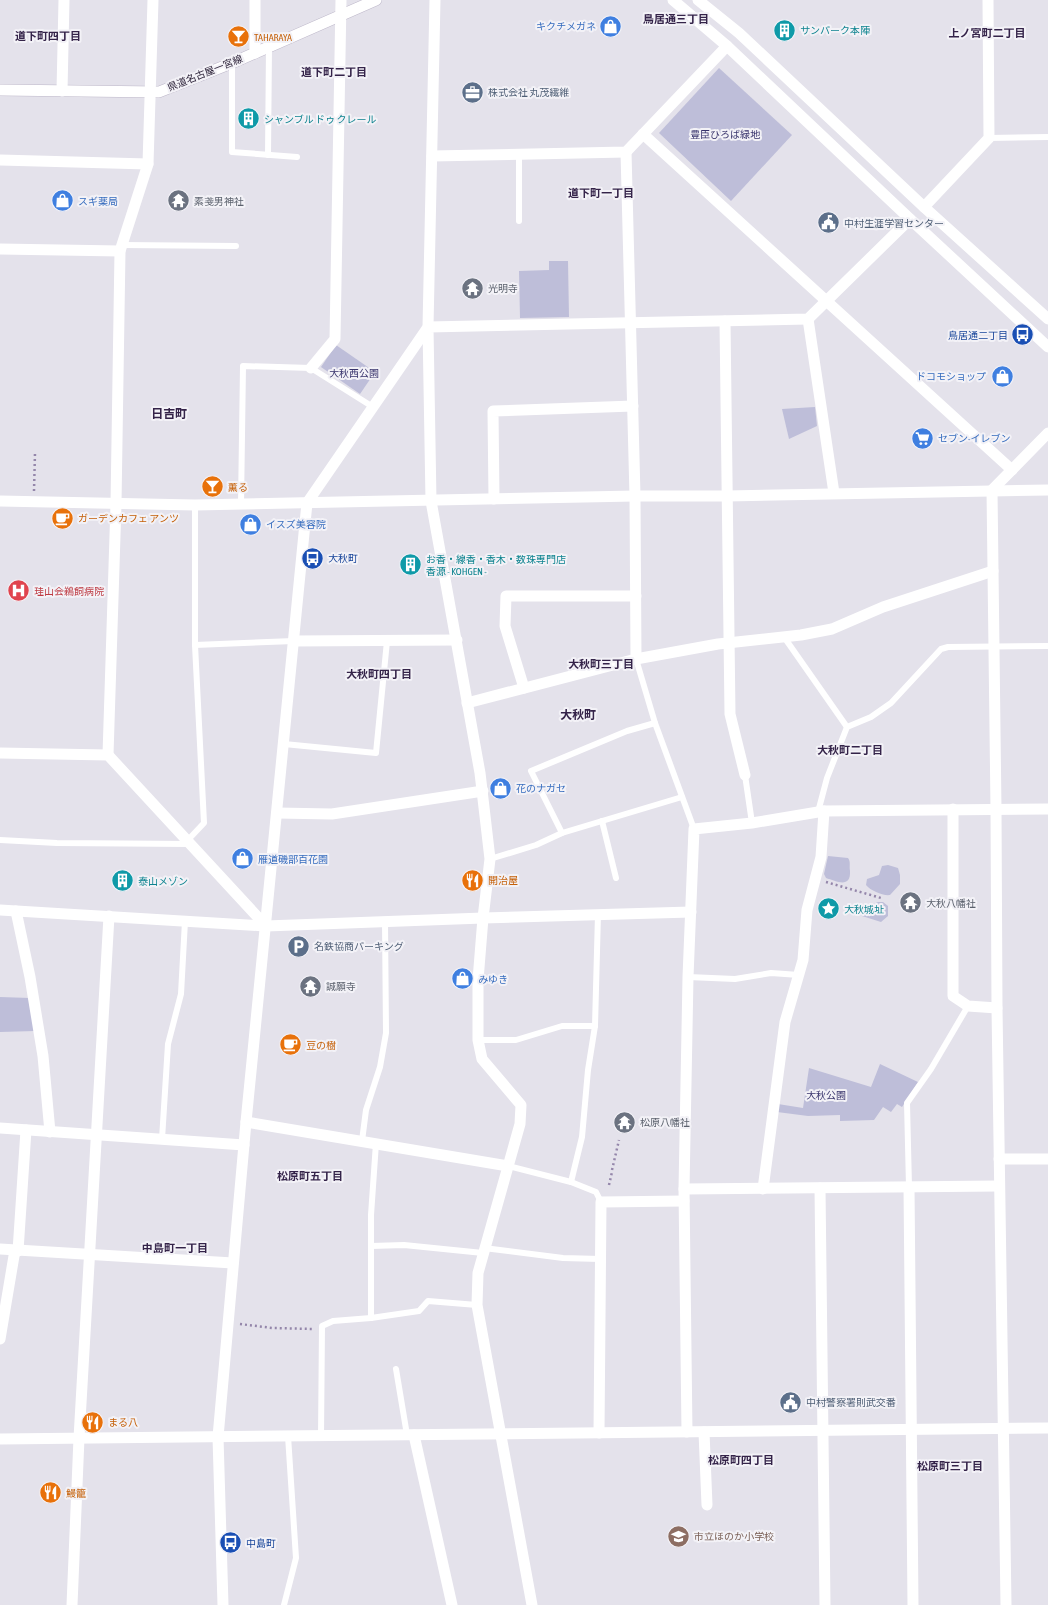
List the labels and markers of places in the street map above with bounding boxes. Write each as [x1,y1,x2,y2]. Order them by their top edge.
shop icon: キクチメガネ [598,13,624,39]
building icon: サンパーク本陣 [771,17,797,43]
place label: キクチメガネ [536,21,596,32]
bar icon: TAHARAYA [225,24,251,50]
place label: サンパーク本陣 [800,25,870,36]
place label: TAHARAYA [254,32,292,43]
office icon: 株式会社 丸茂繊維 [459,79,485,105]
place label: 株式会社 丸茂繊維 [488,87,569,98]
building icon: シャンブル ドゥ クレール [235,106,261,132]
place label: シャンブル ドゥ クレール [264,114,376,125]
shop icon: スギ薬局 [49,188,75,214]
temple icon: 素戔男神社 [166,188,192,214]
place label: スギ薬局 [78,196,118,207]
place label: 素戔男神社 [194,196,244,207]
public building icon: 中村生涯学習センター [816,210,842,236]
place label: 中村生涯学習センター [844,218,944,229]
temple icon: 光明寺 [459,275,485,301]
place label: 光明寺 [488,283,518,294]
bus stop icon: 鳥居通二丁目 [1010,322,1036,348]
place label: 鳥居通二丁目 [948,330,1008,341]
shop icon: ドコモショップ [989,363,1015,389]
place label: ドコモショップ [916,371,986,382]
supermarket icon: セブン-イレブン [910,425,936,451]
place label: セブン-イレブン [938,433,1011,444]
bar icon: 薫る [199,474,225,500]
place label: 薫る [228,482,248,493]
cafe icon: ガーデンカフェ アンツ [49,505,75,531]
shop icon: イスズ美容院 [237,511,263,537]
place label: ガーデンカフェ アンツ [78,513,179,524]
place label: イスズ美容院 [266,519,326,530]
bus stop icon: 大秋町 [300,545,326,571]
building icon: お香・線香・香木・数珠専門店 香源 - KOHGEN - [397,552,423,578]
place label: 大秋町 [328,553,358,564]
place label: お香・線香・香木・数珠専門店 香源 - KOHGEN - [426,554,566,577]
hospital icon: 珪山会鵜飼病院 [5,578,31,604]
place label: 珪山会鵜飼病院 [34,586,104,597]
shop icon: 花のナガセ [487,775,513,801]
place label: 花のナガセ [516,783,566,794]
shop icon: 雁道磯部百花園 [230,846,256,872]
place label: 雁道磯部百花園 [258,854,328,865]
restaurant icon: 開治屋 [459,867,485,893]
building icon: 泰山メゾン [110,868,136,894]
place label: 開治屋 [488,875,518,886]
place label: 泰山メゾン [138,876,188,887]
temple icon: 大秋八幡社 [898,890,924,916]
place icon: 大秋城址 [816,896,842,922]
place label: 大秋八幡社 [926,898,976,909]
place label: 大秋城址 [844,904,884,915]
parking icon: 名鉄協商パーキング [285,933,311,959]
place label: 名鉄協商パーキング [314,941,404,952]
shop icon: みゆき [450,966,476,992]
temple icon: 誠願寺 [297,973,323,999]
place label: みゆき [478,974,508,985]
place label: 誠願寺 [326,981,356,992]
cafe icon: 豆の樹 [278,1032,304,1058]
place label: 豆の樹 [306,1040,336,1051]
temple icon: 松原八幡社 [612,1109,638,1135]
place label: 松原八幡社 [640,1117,690,1128]
public building icon: 中村警察署則武交番 [777,1389,803,1415]
place label: 中村警察署則武交番 [806,1397,896,1408]
restaurant icon: まる八 [79,1409,105,1435]
place label: まる八 [108,1417,138,1428]
restaurant icon: 鰻籠 [37,1480,63,1506]
place label: 鰻籠 [66,1488,86,1499]
school or university icon: 市立ほのか小学校 [666,1523,692,1549]
bus stop icon: 中島町 [218,1530,244,1556]
place label: 市立ほのか小学校 [694,1531,774,1542]
place label: 中島町 [246,1538,276,1549]

